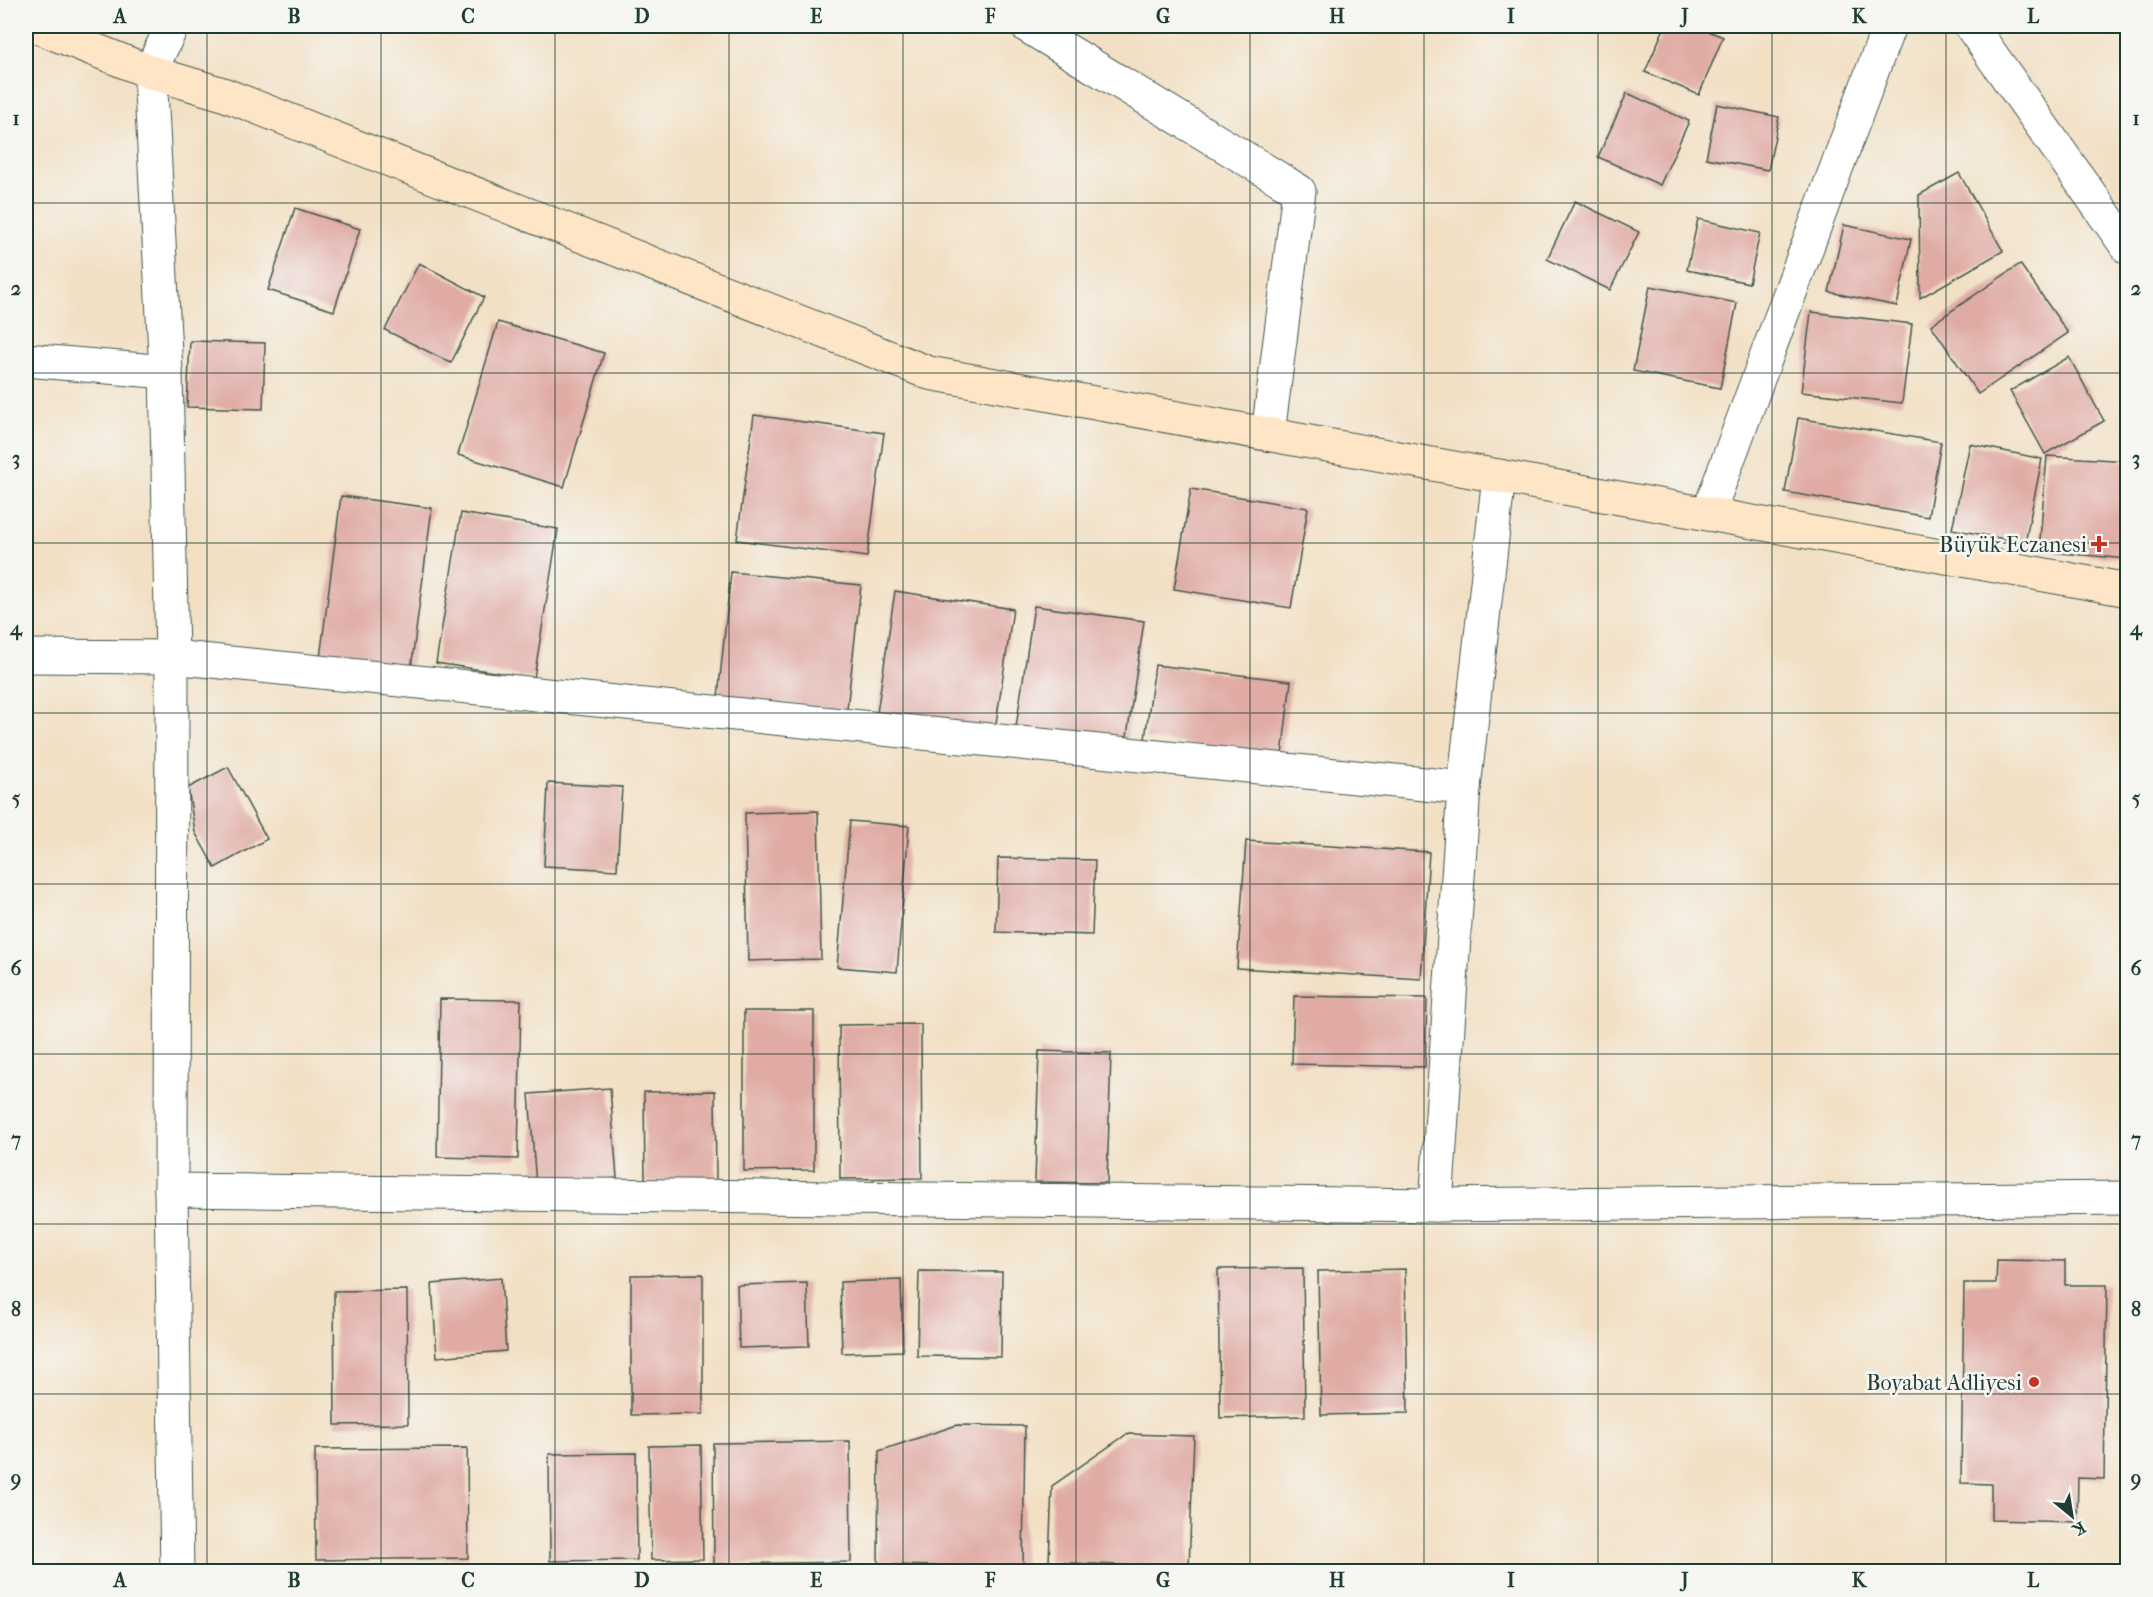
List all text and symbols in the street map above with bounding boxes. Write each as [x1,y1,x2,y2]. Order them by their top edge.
text: A [112,5,128,28]
text: B [287,5,301,28]
text: C [461,5,475,28]
text: D [634,5,650,28]
text: E [810,5,822,28]
text: F [984,5,996,28]
text: G [1156,5,1170,28]
text: H [1329,5,1345,28]
text: I [1507,5,1515,28]
text: J [1679,5,1689,28]
text: K [1852,5,1868,28]
text: L [2027,5,2040,28]
text: 1 [12,107,20,130]
text: 1 [2132,107,2140,130]
text: 2 [11,277,21,300]
text: 2 [2131,277,2141,300]
text: 3 [12,447,20,470]
text: 3 [2132,447,2140,470]
place label: Büyük Eczanesi [1939,532,2087,558]
marker: Büyük Eczanesi [2092,537,2106,551]
text: 4 [9,617,23,641]
text: 4 [2129,617,2143,641]
text: 5 [12,787,21,810]
text: 5 [2132,787,2141,810]
text: 6 [11,957,23,980]
text: 6 [2131,957,2143,980]
text: 7 [10,1128,21,1151]
text: 7 [2130,1128,2141,1151]
text: 8 [11,1298,21,1321]
text: 8 [2131,1298,2141,1321]
place label: Boyabat Adliyesi [1866,1370,2022,1396]
marker: Boyabat Adliyesi [2027,1375,2041,1389]
text: 9 [10,1468,21,1491]
text: 9 [2130,1468,2141,1491]
north arrow [2042,1486,2102,1546]
text: K [2068,1517,2089,1540]
text: A [112,1569,128,1592]
text: B [287,1569,301,1592]
text: C [461,1569,475,1592]
text: D [634,1569,650,1592]
text: E [810,1569,822,1592]
text: F [984,1569,996,1592]
text: G [1156,1569,1170,1592]
text: H [1329,1569,1345,1592]
text: I [1507,1569,1515,1592]
text: J [1679,1569,1689,1592]
text: K [1852,1569,1868,1592]
text: L [2027,1569,2040,1592]

